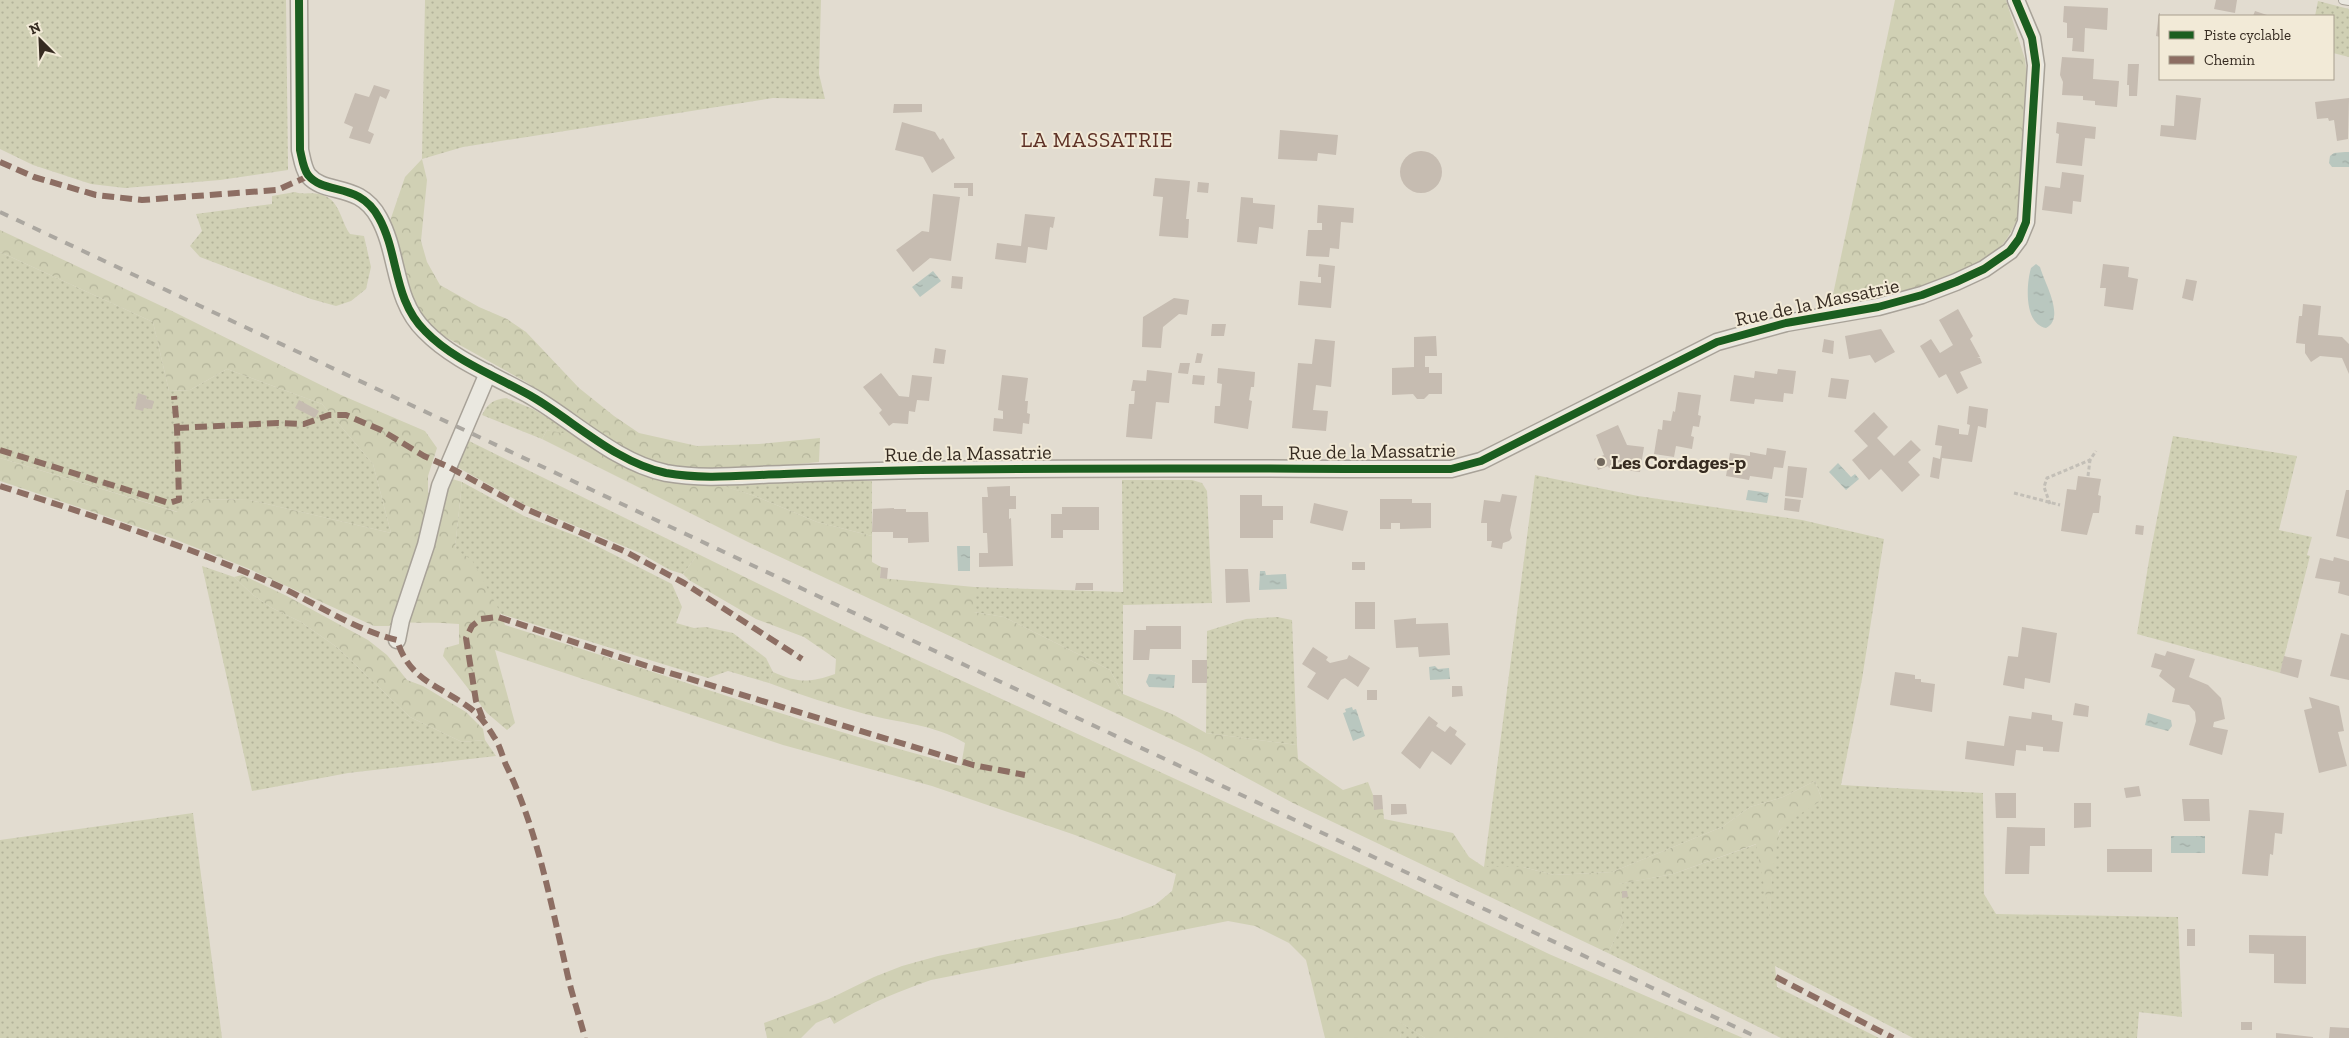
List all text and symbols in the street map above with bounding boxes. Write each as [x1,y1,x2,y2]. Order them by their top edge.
north arrow [15,15,65,65]
legend [2159,15,2334,80]
text: N [27,19,44,39]
text: Piste cyclable [2204,26,2291,44]
text: Chemin [2204,51,2255,69]
district label: LA MASSATRIE [1021,127,1173,152]
street label: Rue de la Massatrie [1733,273,1901,331]
street label: Rue de la Massatrie [1288,438,1456,464]
street label: Rue de la Massatrie [884,440,1052,466]
place label: Les Cordages-p [1611,450,1746,474]
marker: Les Cordages-p [1595,456,1607,468]

